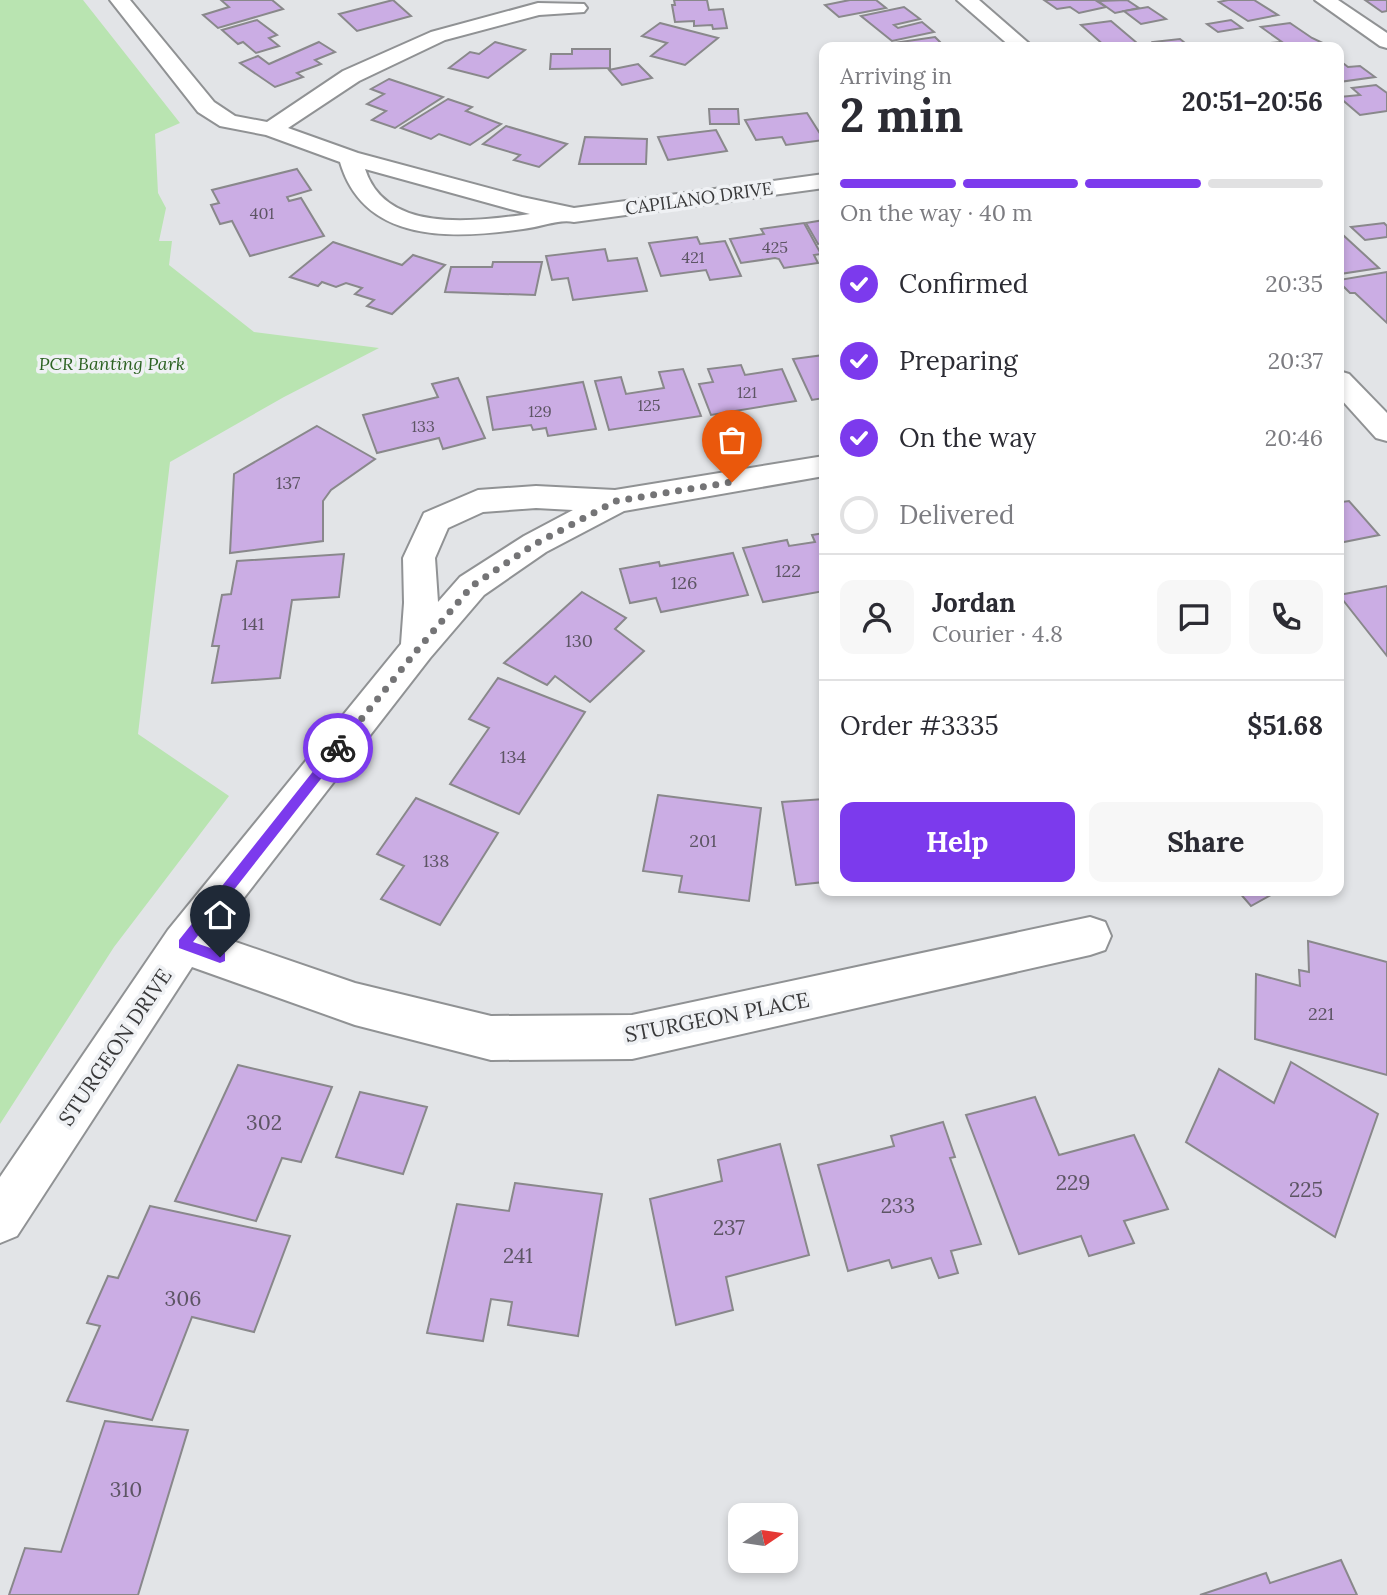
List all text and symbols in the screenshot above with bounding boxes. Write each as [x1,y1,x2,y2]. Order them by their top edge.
text: Arriving in [840,61,952,90]
text: 20:51–20:56 [1182,85,1323,118]
text: 2 min [840,86,963,145]
street label: CAPILANO DRIVE [624,176,774,220]
text: On the way · 40 m [840,198,1033,227]
house number: 401 [250,203,274,223]
house number: 425 [762,237,788,257]
house number: 421 [681,247,705,267]
icon: check [840,265,878,303]
text: Confirmed [899,267,1028,300]
text: 20:35 [1265,269,1323,298]
icon: check [840,342,878,380]
text: Preparing [899,344,1018,377]
text: 20:37 [1268,346,1323,375]
park label: PCR Banting Park [39,352,185,375]
house number: 121 [737,382,757,402]
house number: 125 [637,395,661,415]
house number: 129 [528,401,552,421]
pin [702,410,762,482]
house number: 133 [411,416,435,436]
icon: check [840,419,878,457]
icon: bag [713,421,751,459]
text: On the way [899,421,1036,454]
text: 20:46 [1265,423,1323,452]
house number: 137 [276,471,300,494]
text: Delivered [899,498,1015,531]
house number: 122 [775,559,801,582]
house number: 126 [671,571,697,594]
button: person [840,580,914,654]
button: chat [1157,580,1231,654]
button: phone [1249,580,1323,654]
text: Jordan [932,586,1016,619]
house number: 141 [242,612,264,635]
text: Courier · 4.8 [932,619,1063,648]
house number: 130 [565,629,593,652]
text: Order #3335 [840,709,999,742]
text: $51.68 [1247,709,1323,742]
courier [303,713,373,783]
icon: bike [319,729,357,767]
house number: 134 [500,745,526,768]
button: Help [840,802,1075,882]
button: Share [1089,802,1323,882]
house number: 201 [689,829,717,852]
house number: 138 [423,849,449,872]
pin [190,885,250,957]
icon: home [201,896,239,934]
street label: STURGEON DRIVE [52,963,178,1131]
street label: STURGEON PLACE [623,986,811,1048]
house number: 221 [1308,1002,1334,1025]
house number: 302 [246,1109,282,1136]
house number: 229 [1056,1169,1090,1196]
house number: 225 [1289,1176,1323,1203]
house number: 233 [881,1192,915,1219]
house number: 237 [713,1214,745,1241]
house number: 241 [503,1242,533,1269]
house number: 306 [165,1285,201,1312]
house number: 310 [110,1476,142,1503]
north arrow [728,1503,798,1573]
map controls [728,1503,798,1573]

